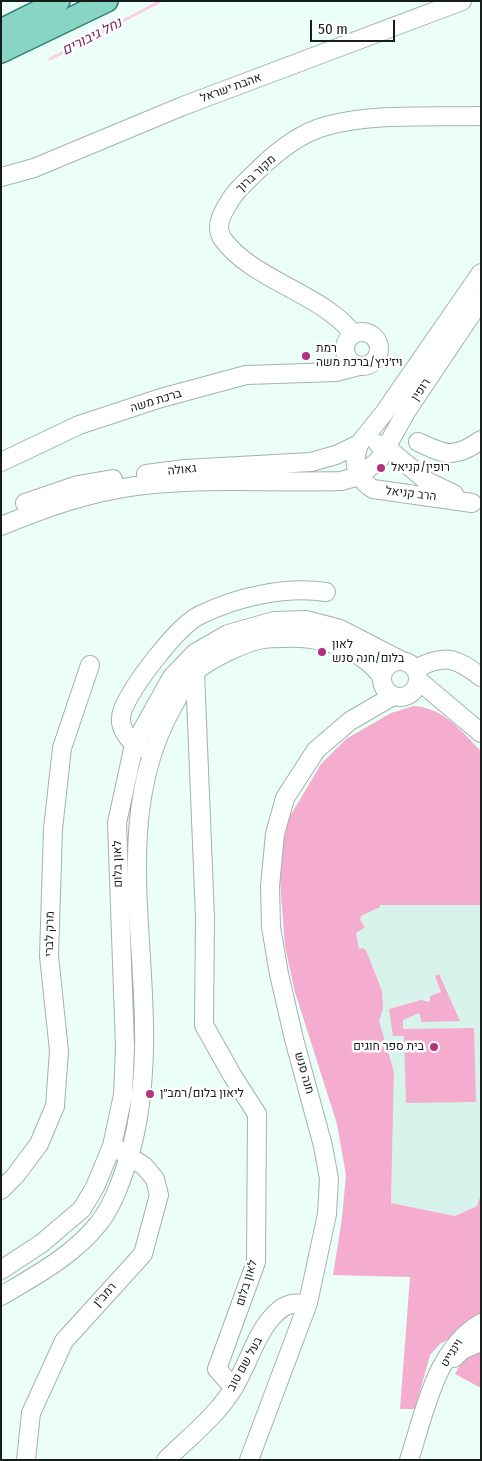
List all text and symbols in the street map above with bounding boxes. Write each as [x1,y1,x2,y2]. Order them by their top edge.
scale bar [312,10,397,42]
water label: נחל גיבורים [59,15,125,59]
text: 50 m [318,20,348,38]
street label: אהבת ישראל [198,70,264,106]
street label: מקור ברוך [233,152,279,196]
place label: רמת ויז׳ניץ/ברכת משה [316,342,403,370]
marker: רמת ויז׳ניץ/ברכת משה [300,350,312,362]
street label: רופין [408,376,434,404]
street label: ברכת משה [128,386,184,416]
street label: גאולה [167,461,197,479]
place label: רופין/קניאל [391,461,450,475]
marker: רופין/קניאל [375,462,387,474]
street label: הרב קניאל [385,484,437,504]
place label: לאון בלום/חנה סנש [332,638,404,666]
marker: לאון בלום/חנה סנש [316,646,328,658]
street label: לאון בלום [110,840,126,888]
street label: מרק לברי [42,911,58,957]
place label: בית ספר חוגים [353,1040,424,1054]
marker: בית ספר חוגים [428,1041,440,1053]
street label: חנה סנש [291,1050,317,1096]
place label: ליאון בלום/רמב״ן [160,1087,244,1101]
marker: ליאון בלום/רמב״ן [144,1088,156,1100]
street label: לאון בלום [233,1258,261,1308]
street label: רמב"ן [90,1280,120,1310]
street label: בעל שם טוב [224,1334,266,1394]
street label: וינגייט [438,1336,466,1370]

